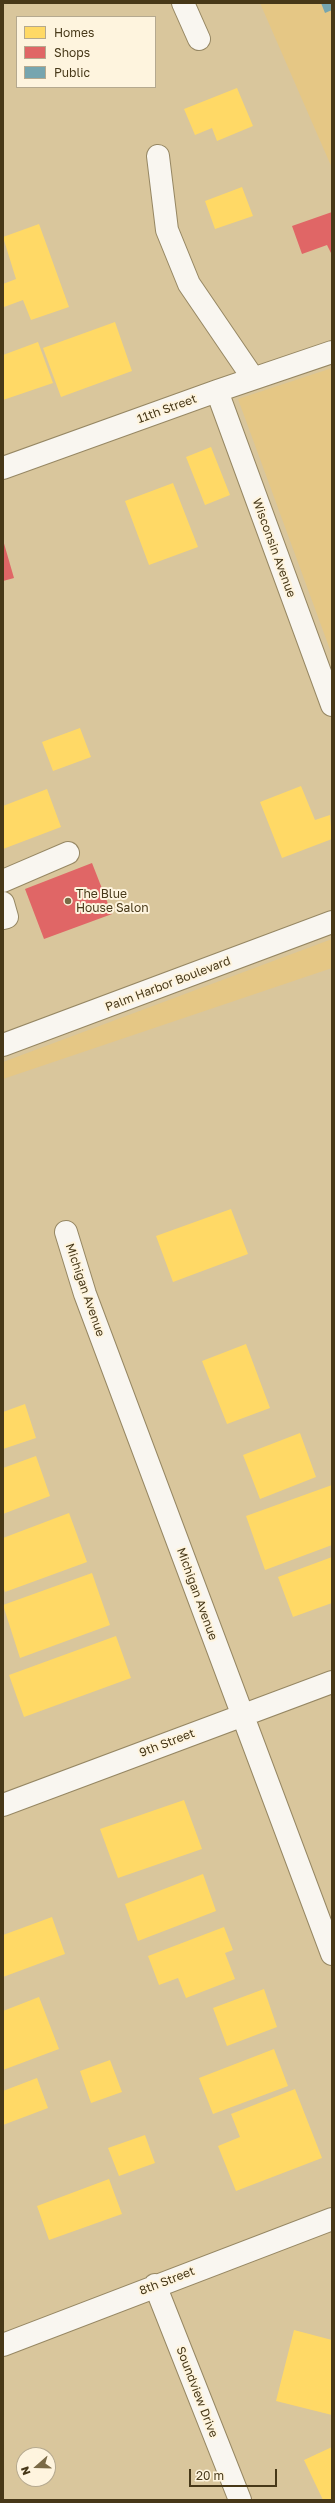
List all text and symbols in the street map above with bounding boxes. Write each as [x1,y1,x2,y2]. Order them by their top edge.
legend [16,16,156,88]
text: Homes [54,25,94,40]
text: Shops [54,45,90,60]
text: Public [54,65,90,80]
street label: 11th Street [135,392,199,426]
street label: Wisconsin Avenue [249,496,299,600]
place label: The Blue House Salon [76,887,149,915]
marker: The Blue House Salon [63,896,73,906]
street label: Palm Harbor Boulevard [103,953,233,1015]
street label: Michigan Avenue [62,1242,108,1338]
street label: Michigan Avenue [174,1546,220,1642]
street label: 9th Street [137,1726,197,1760]
street label: 8th Street [137,2264,197,2298]
street label: Soundview Drive [173,2345,221,2439]
north arrow [16,2447,56,2487]
scale bar [191,2461,279,2487]
text: N [18,2465,33,2477]
text: 20 m [196,2468,224,2483]

